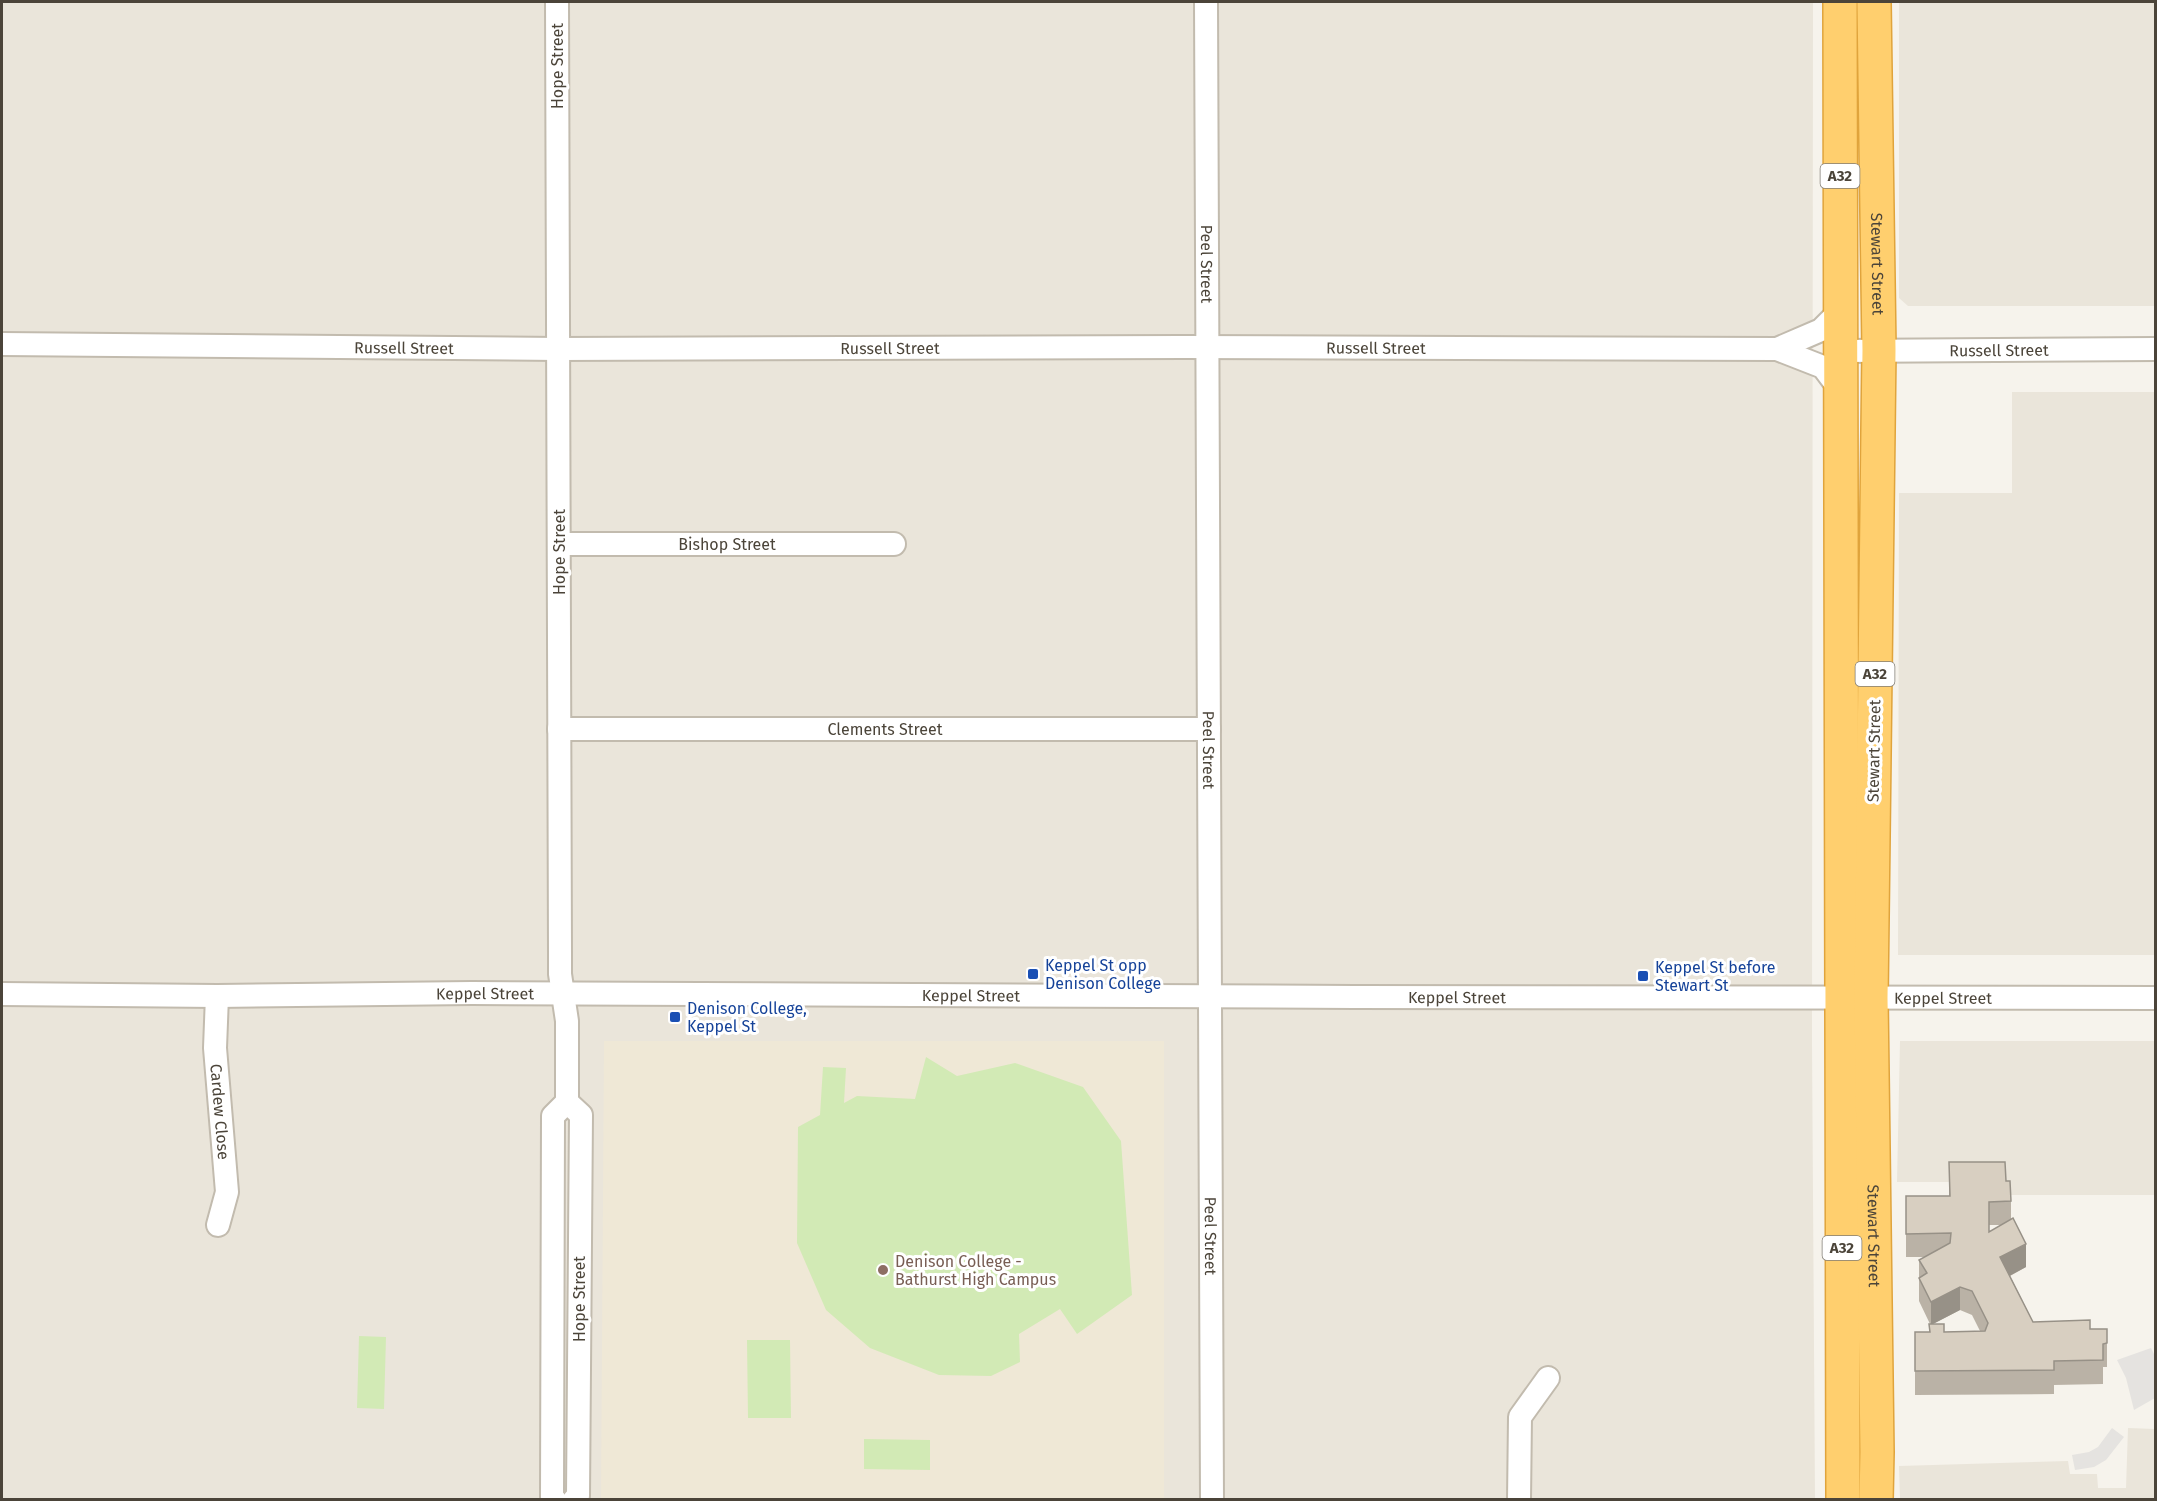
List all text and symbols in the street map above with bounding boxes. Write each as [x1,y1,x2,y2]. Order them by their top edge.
street label: Hope Street [548,23,567,109]
road number: A32 [1820,164,1860,188]
street label: Stewart Street [1868,212,1888,316]
street label: Peel Street [1197,225,1217,304]
street label: Russell Street [354,338,454,358]
street label: Russell Street [840,338,940,358]
street label: Russell Street [1326,338,1426,357]
street label: Russell Street [1949,340,2049,360]
street label: Hope Street [550,509,569,595]
street label: Bishop Street [678,535,776,554]
road number: A32 [1856,662,1894,686]
street label: Stewart Street [1864,699,1884,802]
street label: Peel Street [1199,711,1219,790]
street label: Clements Street [828,720,943,739]
place label: Keppel St opp Denison College [1045,956,1161,993]
place label: Keppel St before Stewart St [1655,958,1776,995]
marker: Keppel St opp Denison College [1026,967,1040,981]
marker: Keppel St before Stewart St [1636,969,1650,983]
street label: Keppel Street [436,983,534,1003]
street label: Keppel Street [922,986,1020,1005]
street label: Keppel Street [1408,988,1506,1007]
street label: Keppel Street [1894,988,1992,1007]
place label: Denison College, Keppel St [687,999,807,1036]
marker: Denison College, Keppel St [668,1010,682,1024]
street label: Cardew Close [207,1063,234,1161]
street label: Stewart Street [1864,1184,1884,1288]
street label: Peel Street [1201,1197,1221,1276]
road number: A32 [1822,1236,1862,1260]
place label: Denison College - Bathurst High Campus [895,1252,1056,1289]
street label: Hope Street [570,1256,589,1342]
marker: Denison College - Bathurst High Campus [876,1263,890,1277]

